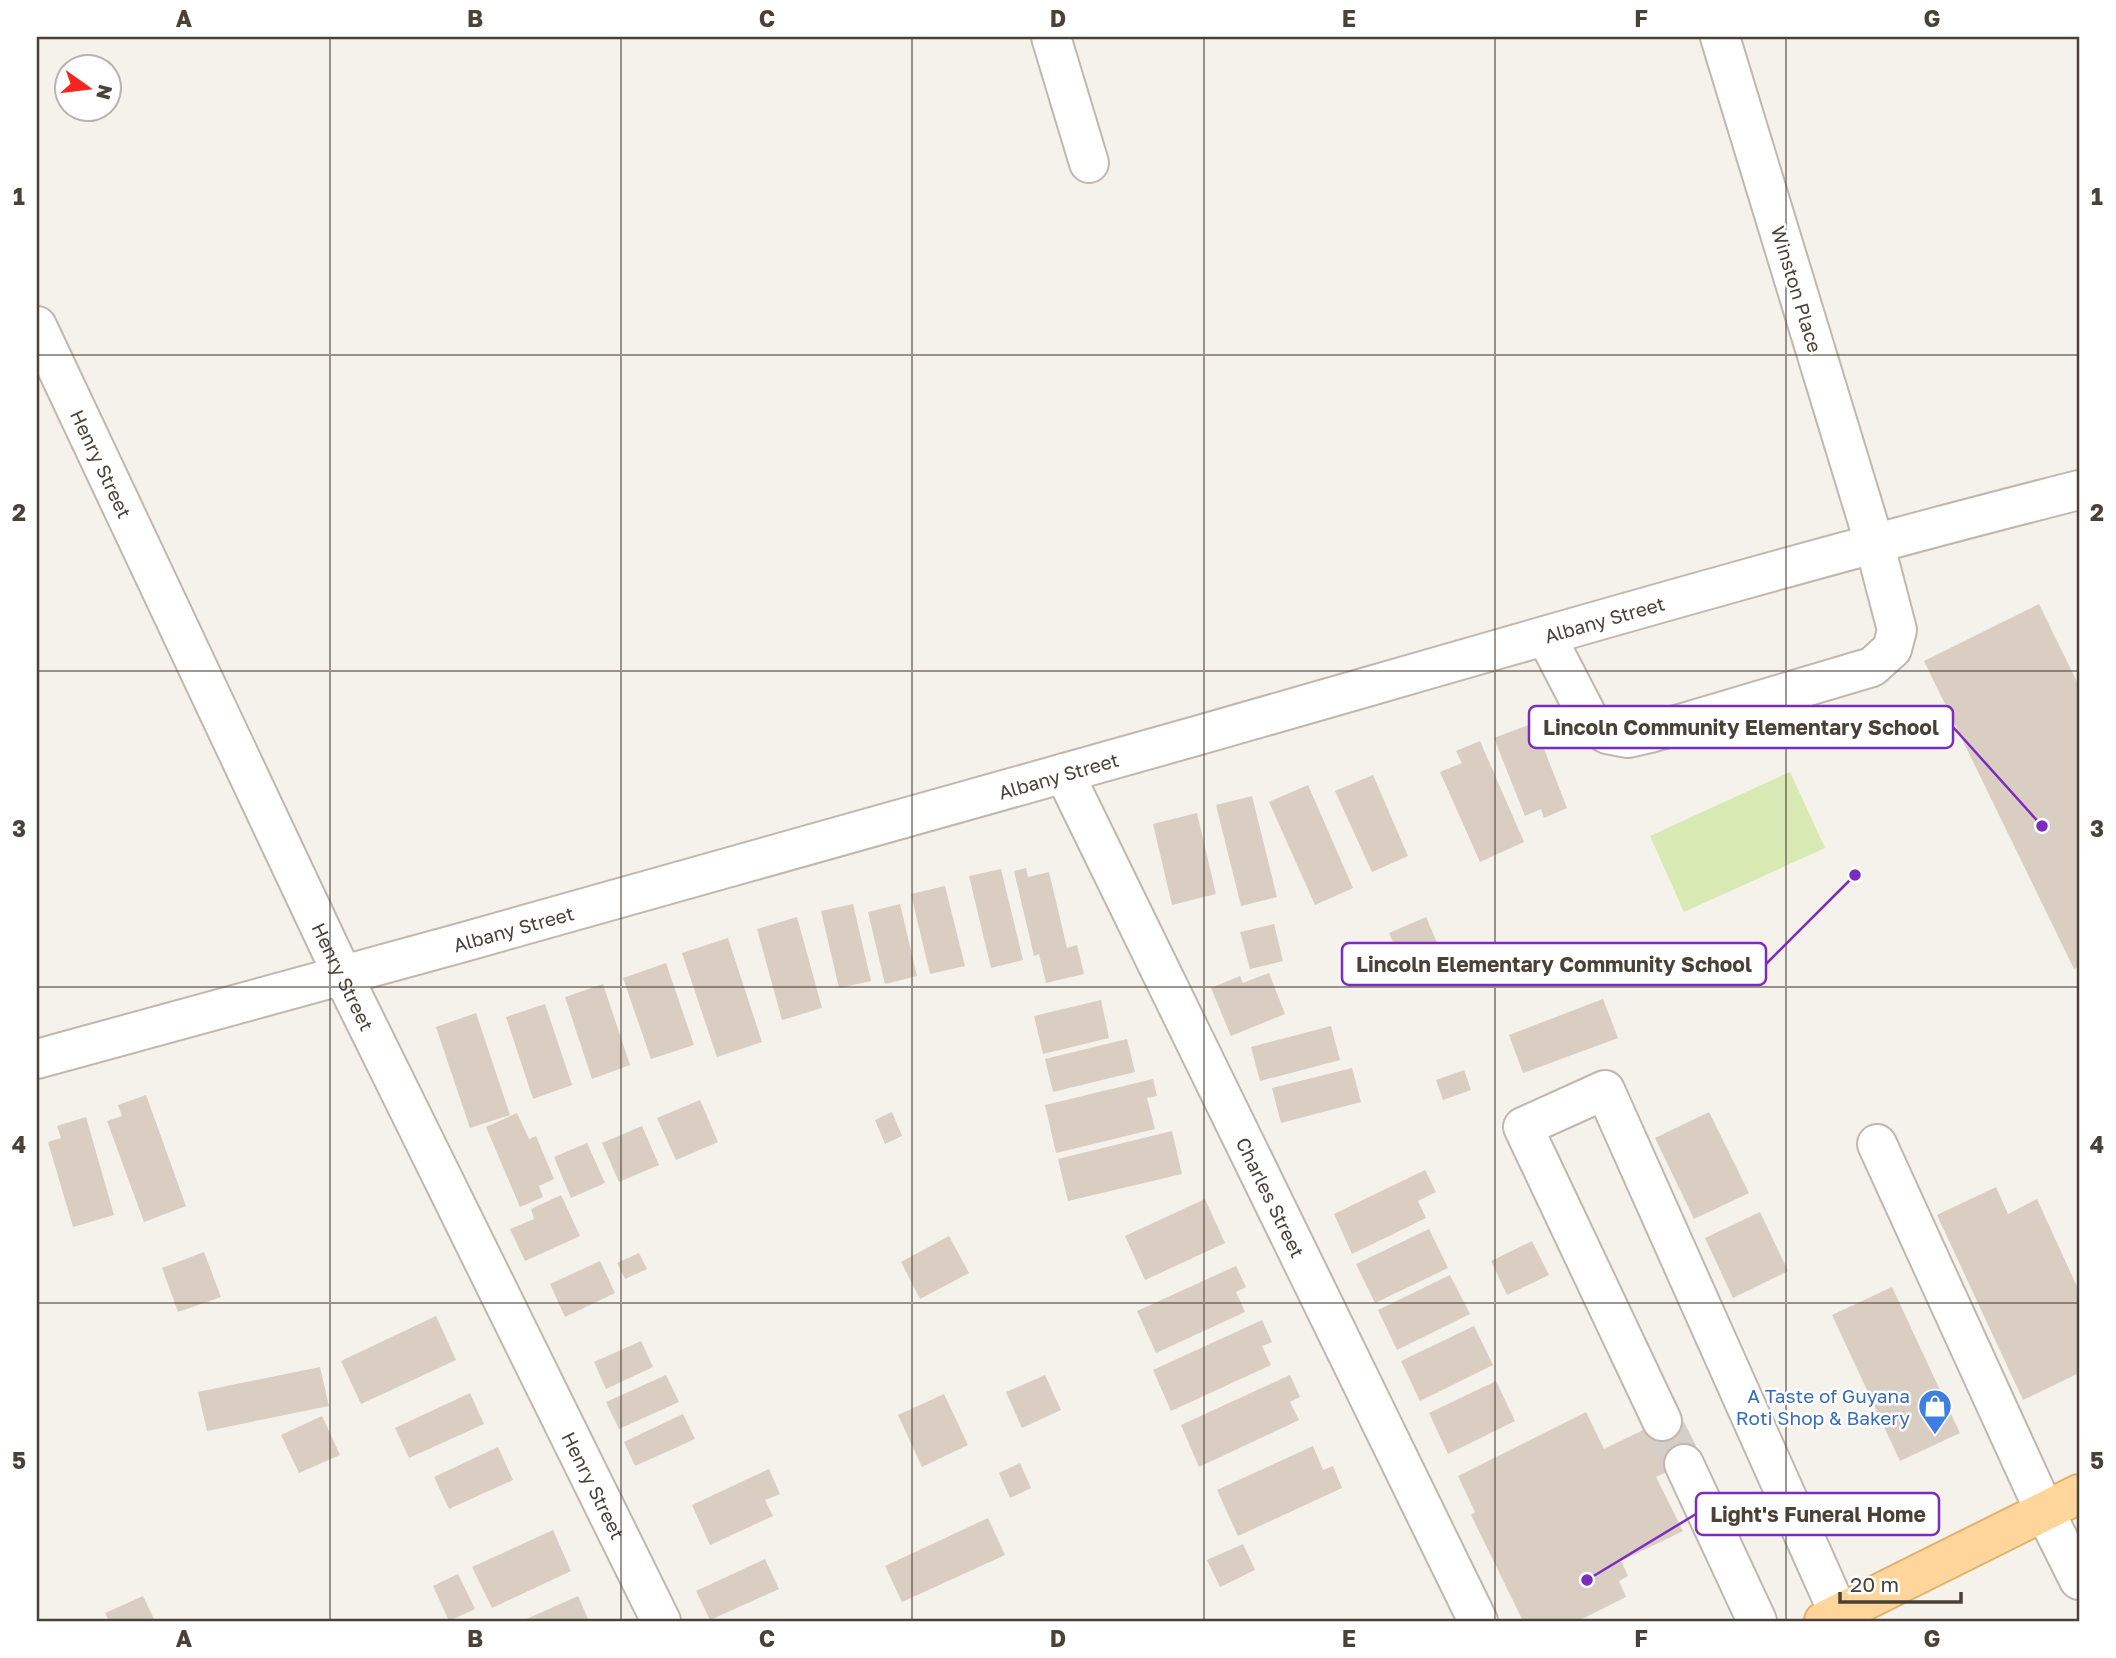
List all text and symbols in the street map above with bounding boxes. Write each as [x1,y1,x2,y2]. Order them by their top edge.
text: A [176,4,193,32]
text: B [467,4,483,32]
text: C [759,4,775,32]
text: D [1050,4,1066,32]
text: E [1342,4,1356,32]
text: F [1634,4,1648,32]
text: G [1924,4,1940,32]
north arrow [52,52,122,122]
text: N [92,82,118,102]
text: 1 [13,182,25,210]
text: 1 [2091,182,2103,210]
street label: Winston Place [1767,223,1827,355]
street label: Henry Street [66,406,137,521]
text: 2 [12,498,26,526]
text: 2 [2090,498,2104,526]
street label: Albany Street [1542,591,1667,647]
callout: Lincoln Community Elementary School [1529,706,1953,748]
text: Lincoln Community Elementary School [1543,714,1939,740]
street label: Albany Street [996,747,1121,803]
text: 3 [12,814,26,842]
text: 3 [2090,814,2104,842]
street label: Albany Street [451,901,576,956]
street label: Henry Street [308,919,379,1034]
callout: Lincoln Elementary Community School [1342,943,1766,985]
text: Lincoln Elementary Community School [1356,951,1752,977]
text: 4 [12,1130,26,1158]
text: 4 [2090,1130,2104,1158]
street label: Charles Street [1232,1133,1310,1261]
place label: A Taste of Guyana Roti Shop & Bakery [1736,1384,1910,1429]
shop icon: A Taste of Guyana Roti Shop & Bakery [1916,1387,1954,1436]
street label: Henry Street [558,1428,630,1543]
text: 5 [12,1446,26,1474]
text: 5 [2090,1446,2104,1474]
callout: Light's Funeral Home [1696,1493,1939,1535]
text: Light's Funeral Home [1710,1501,1926,1527]
scale bar [1840,1560,1960,1604]
text: 20 m [1850,1571,1899,1597]
text: A [176,1624,193,1652]
text: B [467,1624,483,1652]
text: C [759,1624,775,1652]
text: D [1050,1624,1066,1652]
text: E [1342,1624,1356,1652]
text: F [1634,1624,1648,1652]
text: G [1924,1624,1940,1652]

